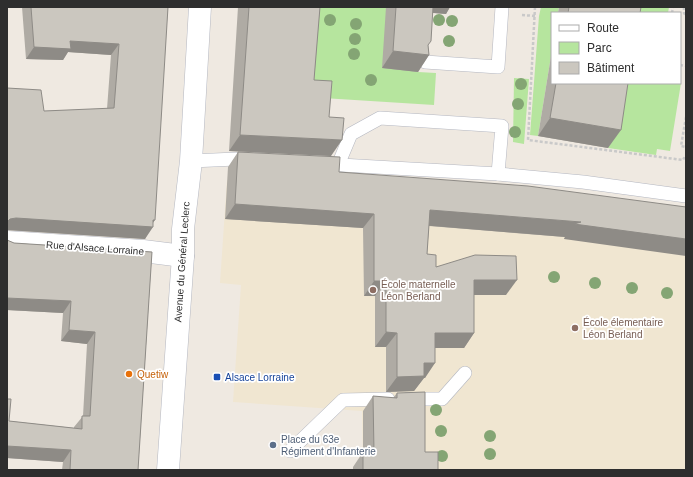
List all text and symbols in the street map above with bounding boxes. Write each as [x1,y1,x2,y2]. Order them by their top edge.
legend [551,12,681,84]
text: Route [587,21,619,35]
text: Parc [587,41,612,55]
text: Bâtiment [587,61,635,75]
street label: Avenue du Général Leclerc [172,201,192,323]
street label: Rue d'Alsace Lorraine [46,239,145,257]
place label: École maternelle Léon Berland [381,278,456,302]
marker: École maternelle Léon Berland [368,285,378,295]
place label: École élementaire Léon Berland [583,316,663,340]
marker: École élementaire Léon Berland [570,323,580,333]
marker: Quetiw [124,369,134,379]
place label: Quetiw [137,369,169,380]
marker: Alsace Lorraine [212,372,222,382]
place label: Alsace Lorraine [225,372,295,383]
place label: Place du 63e Régiment d'Infanterie [281,434,376,457]
marker: Place du 63e Régiment d'Infanterie [268,440,278,450]

